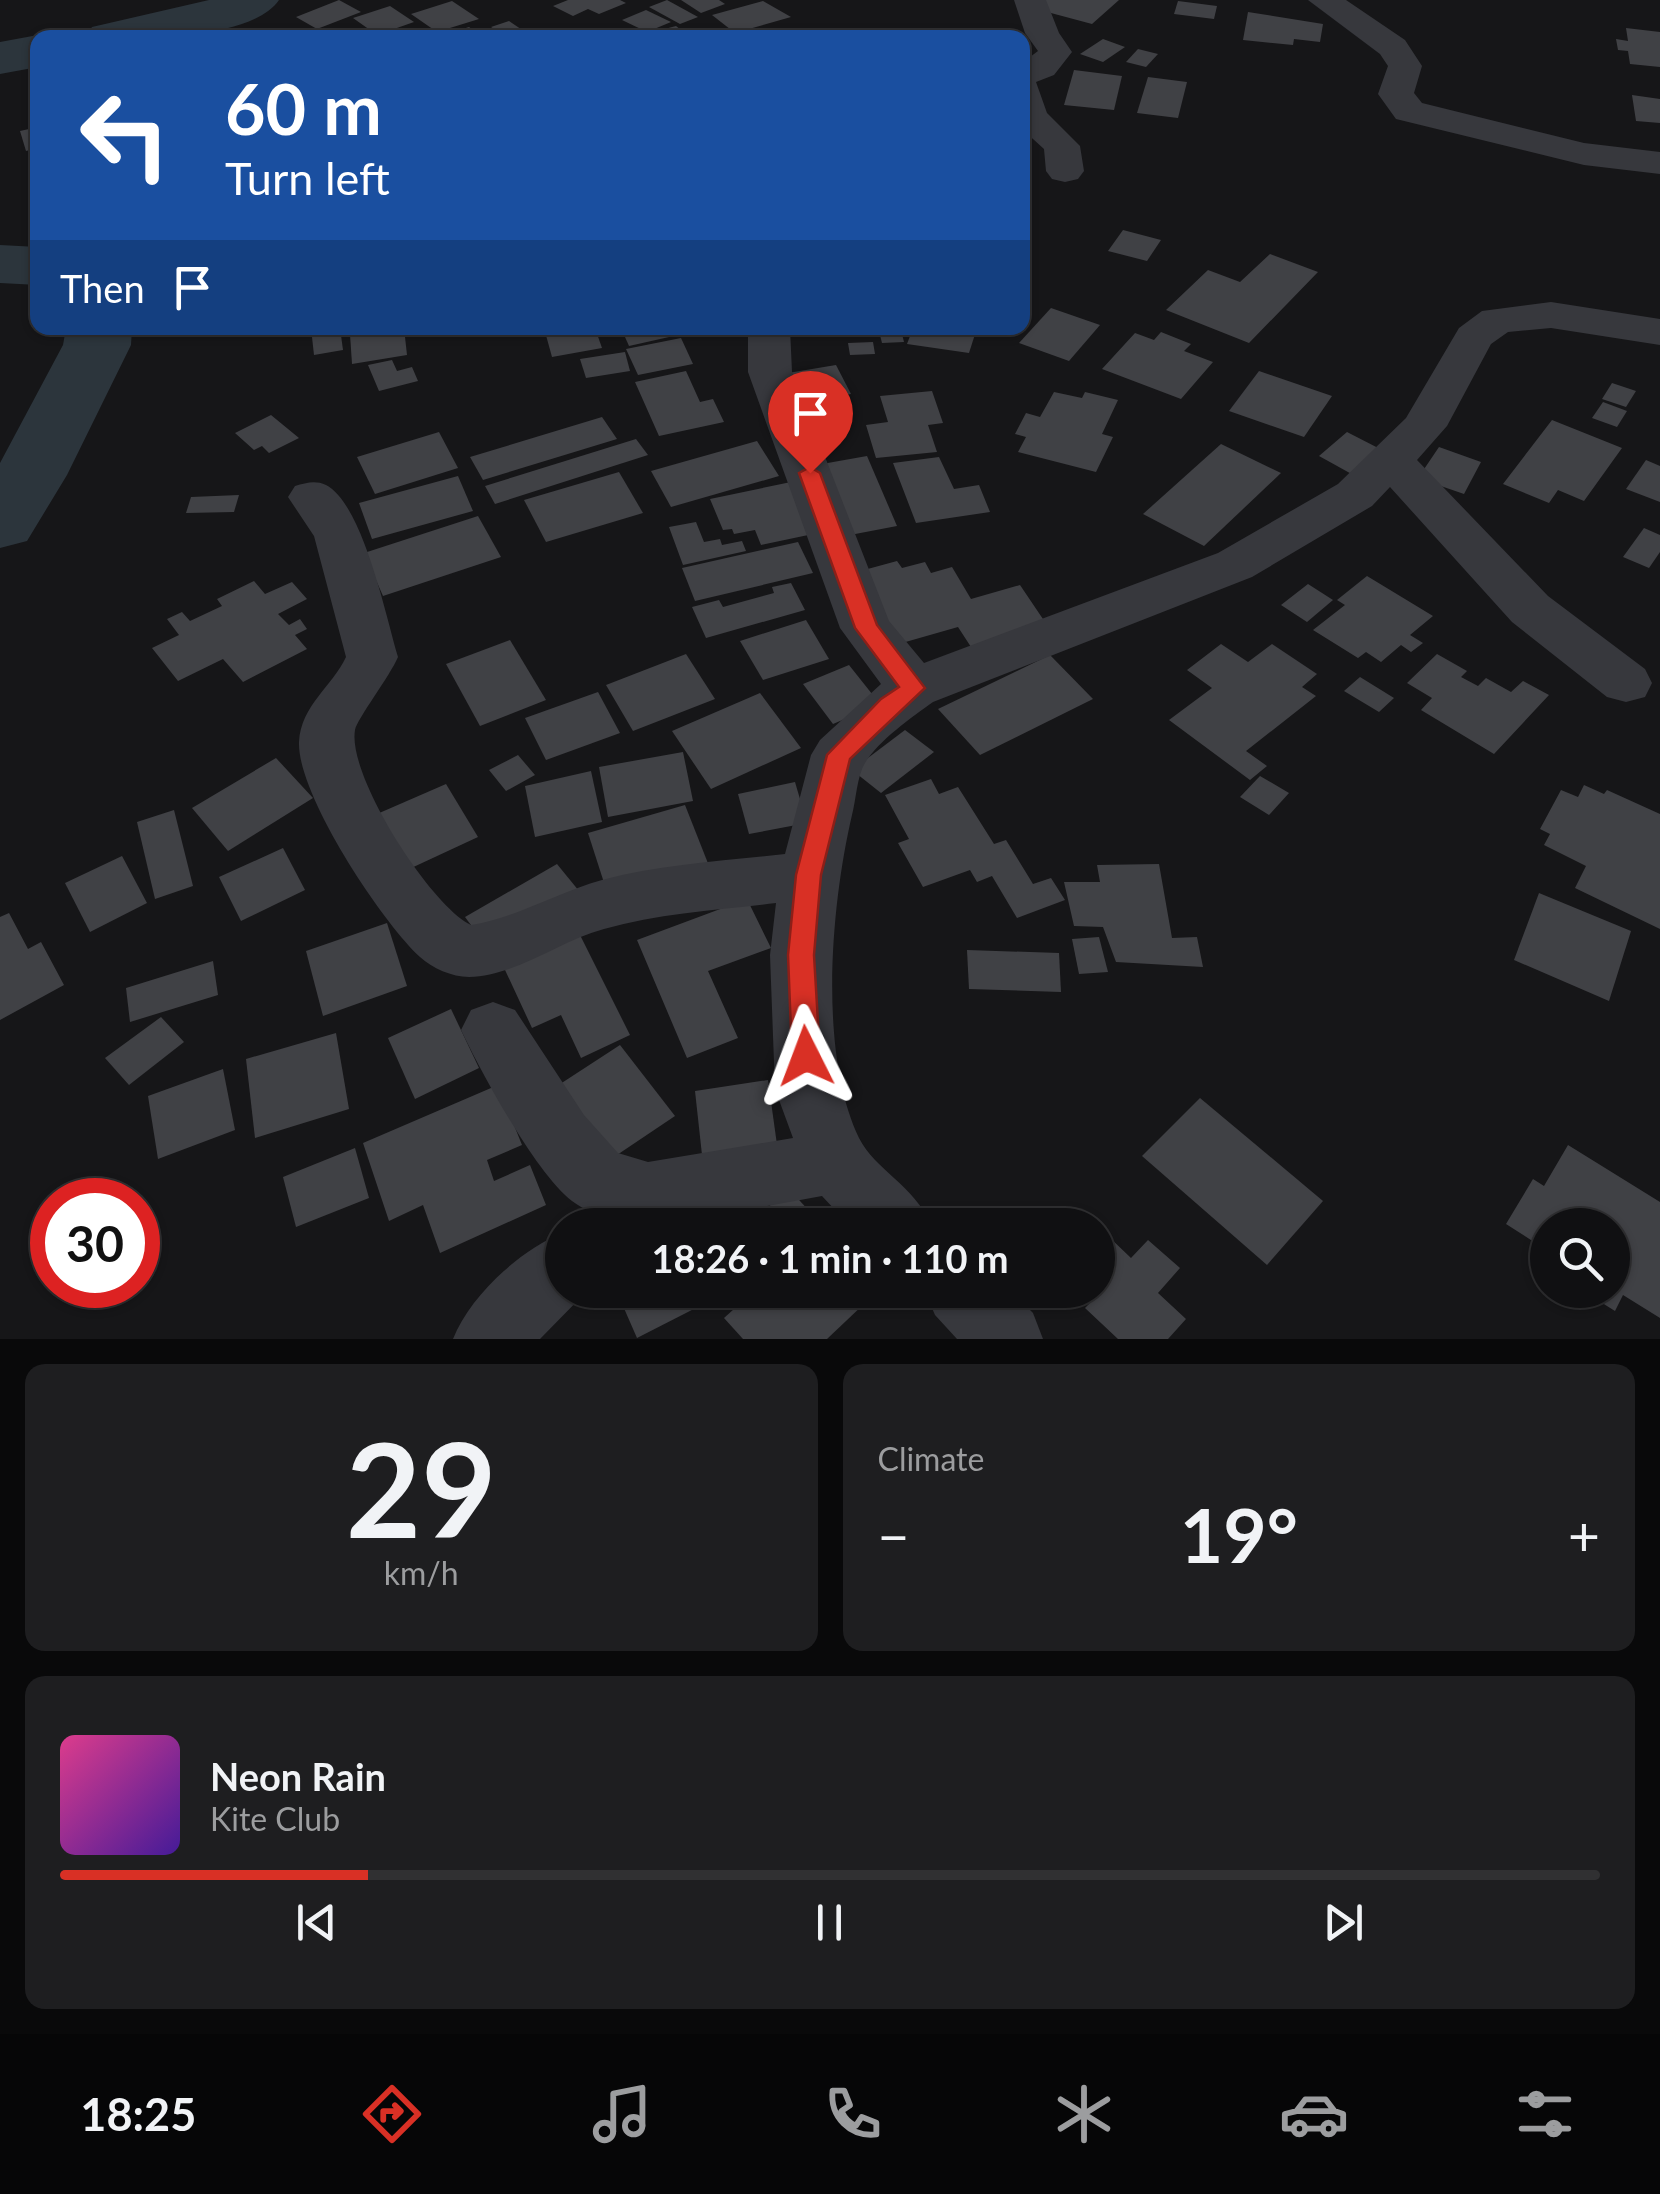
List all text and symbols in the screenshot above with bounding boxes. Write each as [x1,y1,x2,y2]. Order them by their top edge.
text: 60 m [225,66,382,150]
icon: left [60,70,190,200]
text: Turn left [225,151,390,205]
icon: arrive [165,260,220,315]
text: Then [60,265,145,311]
pin [768,371,853,474]
icon: arrive [783,386,838,441]
position arrow [754,1004,858,1108]
speed limit sign: 30 [30,1178,160,1308]
map controls [1530,1208,1630,1308]
button: search [1530,1208,1630,1308]
text: 18:26 · 1 min · 110 m [651,1235,1009,1281]
text: 29 [346,1410,497,1566]
text: Climate [878,1439,984,1478]
text: 19° [1180,1489,1298,1579]
text: − [878,1502,909,1568]
text: + [1568,1502,1600,1568]
text: km/h [384,1553,459,1592]
text: Neon Rain [210,1753,386,1799]
text: Kite Club [210,1799,340,1838]
icon: previous [289,1895,344,1950]
icon: pause [802,1895,857,1950]
icon: next [1316,1895,1371,1950]
icon: directions [357,2079,427,2149]
icon: music [587,2079,657,2149]
icon: phone [818,2079,888,2149]
icon: climate [1049,2079,1119,2149]
icon: car [1279,2079,1349,2149]
icon: filters [1510,2079,1580,2149]
text: 18:25 [80,2087,196,2141]

